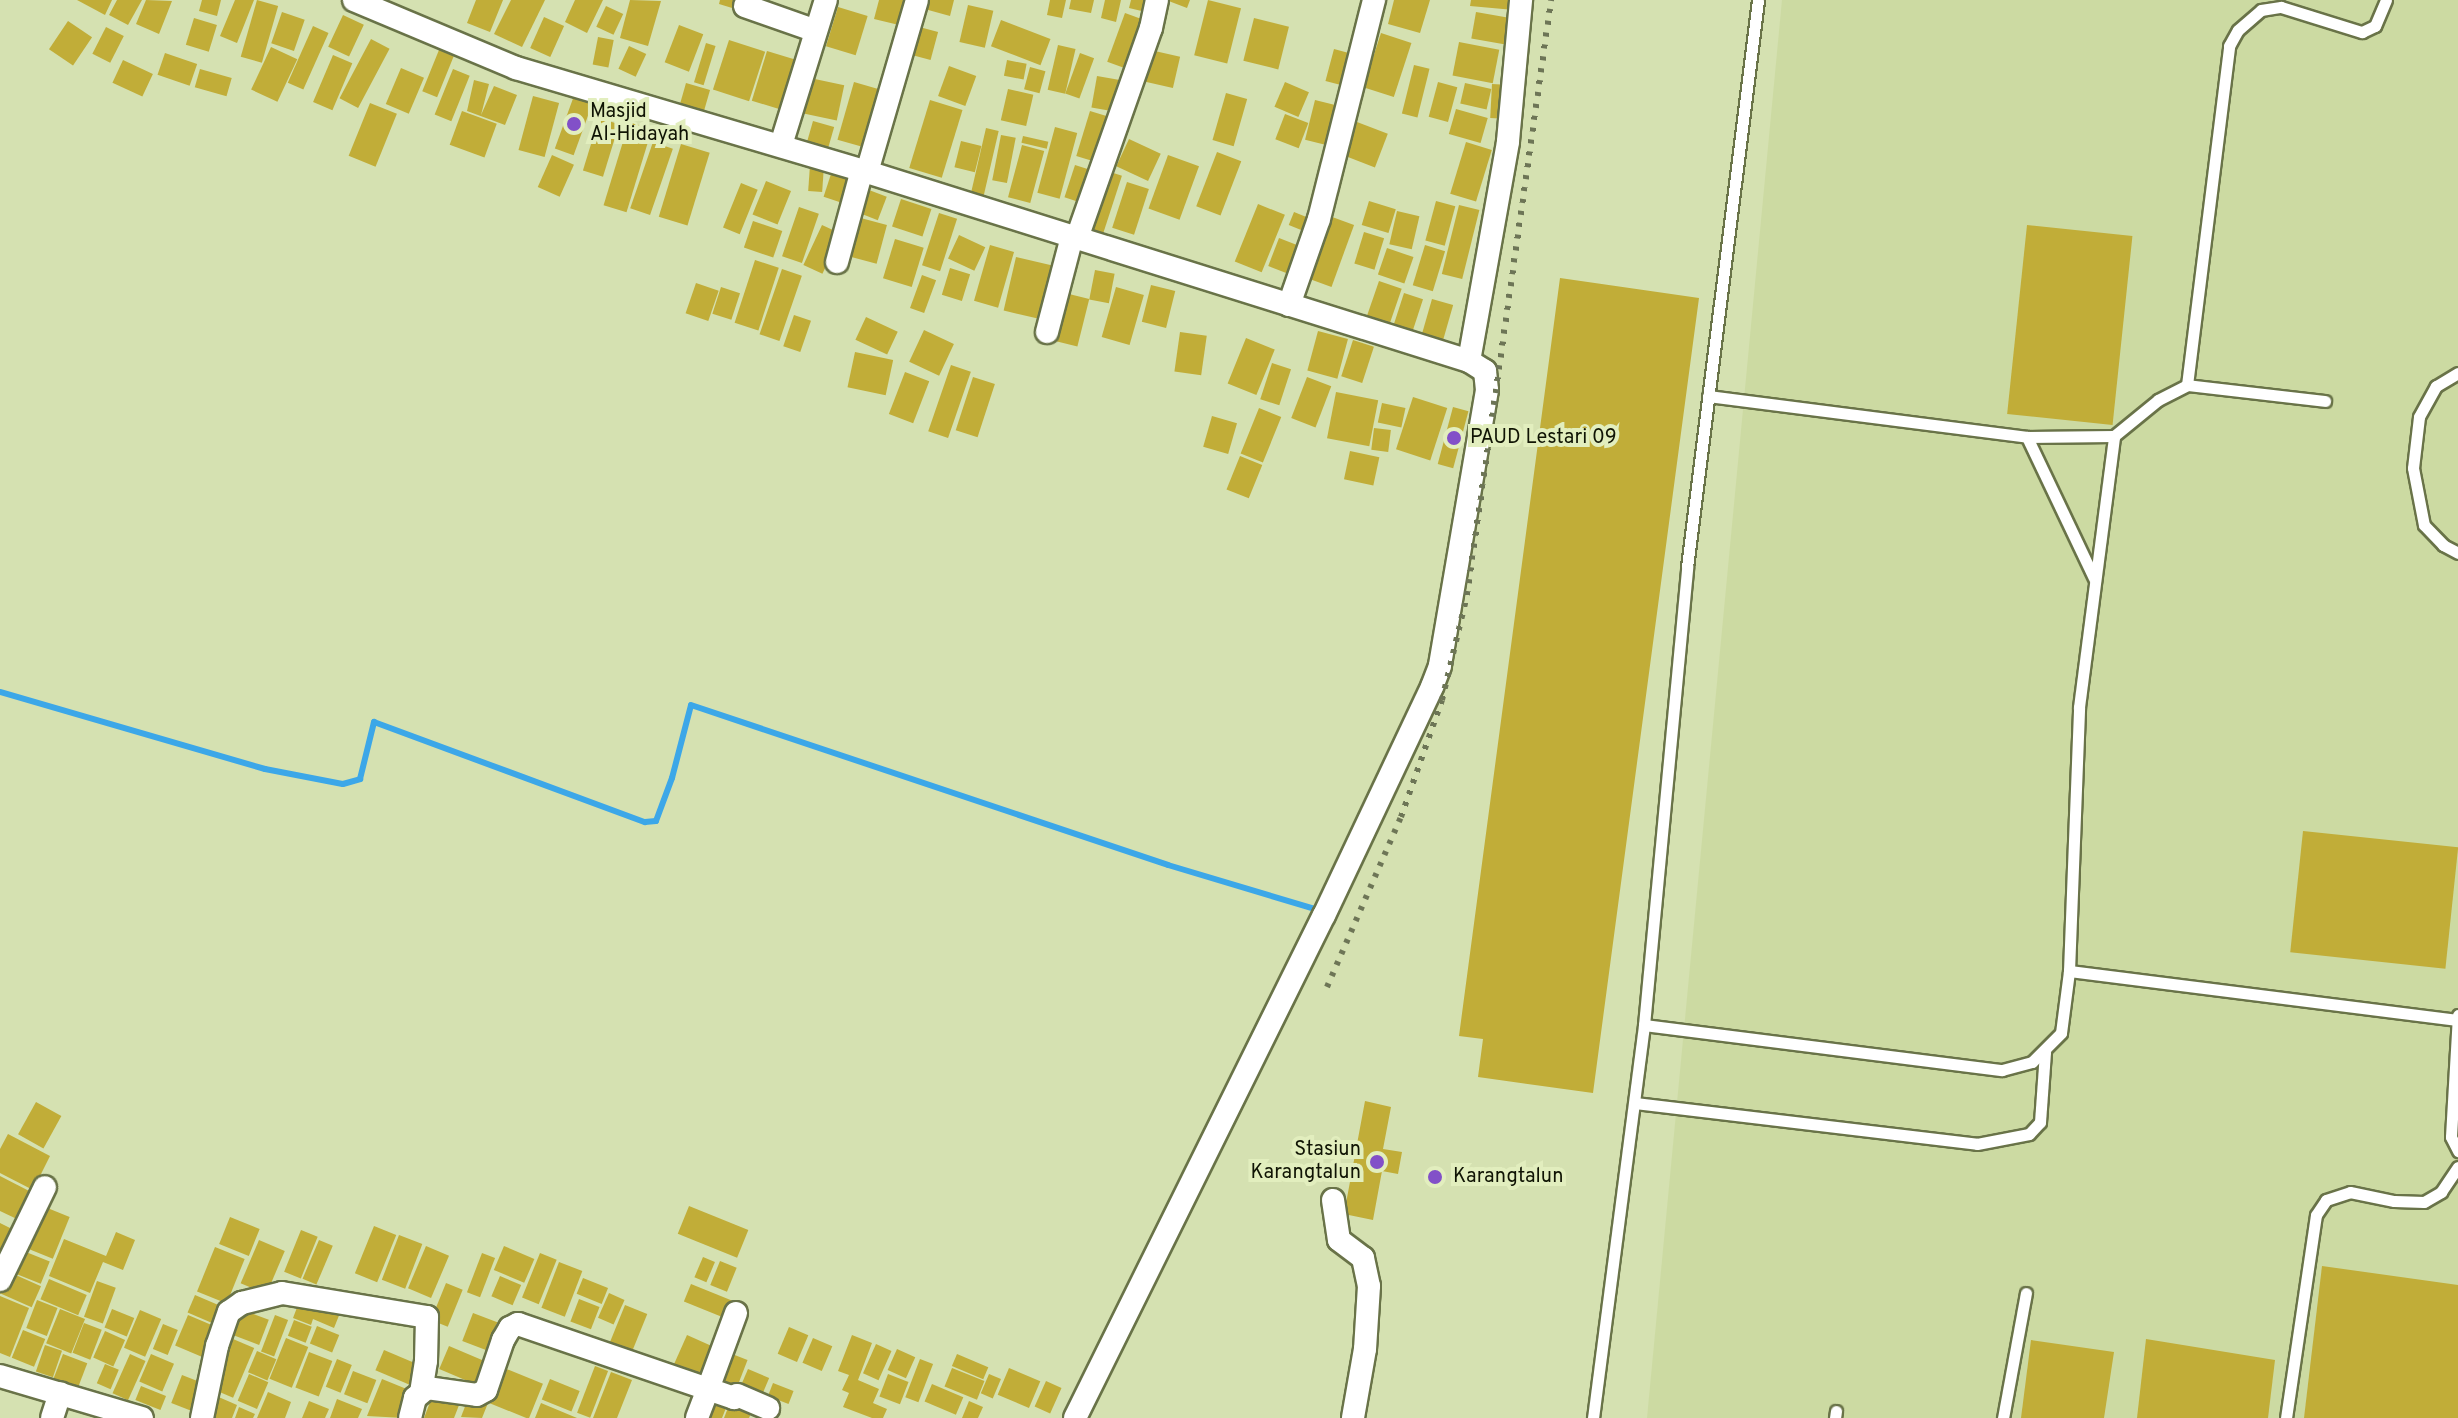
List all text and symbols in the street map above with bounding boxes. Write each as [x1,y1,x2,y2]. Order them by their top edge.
place label: Masjid Al-Hidayah [590,100,689,147]
marker: Masjid Al-Hidayah [565,115,583,133]
place label: PAUD Lestari 09 [1470,426,1617,450]
marker: PAUD Lestari 09 [1445,429,1463,447]
place label: Stasiun Karangtalun [1251,1138,1361,1185]
marker: Stasiun Karangtalun [1368,1153,1386,1171]
place label: Karangtalun [1453,1165,1563,1189]
marker: Karangtalun [1424,1166,1446,1188]

